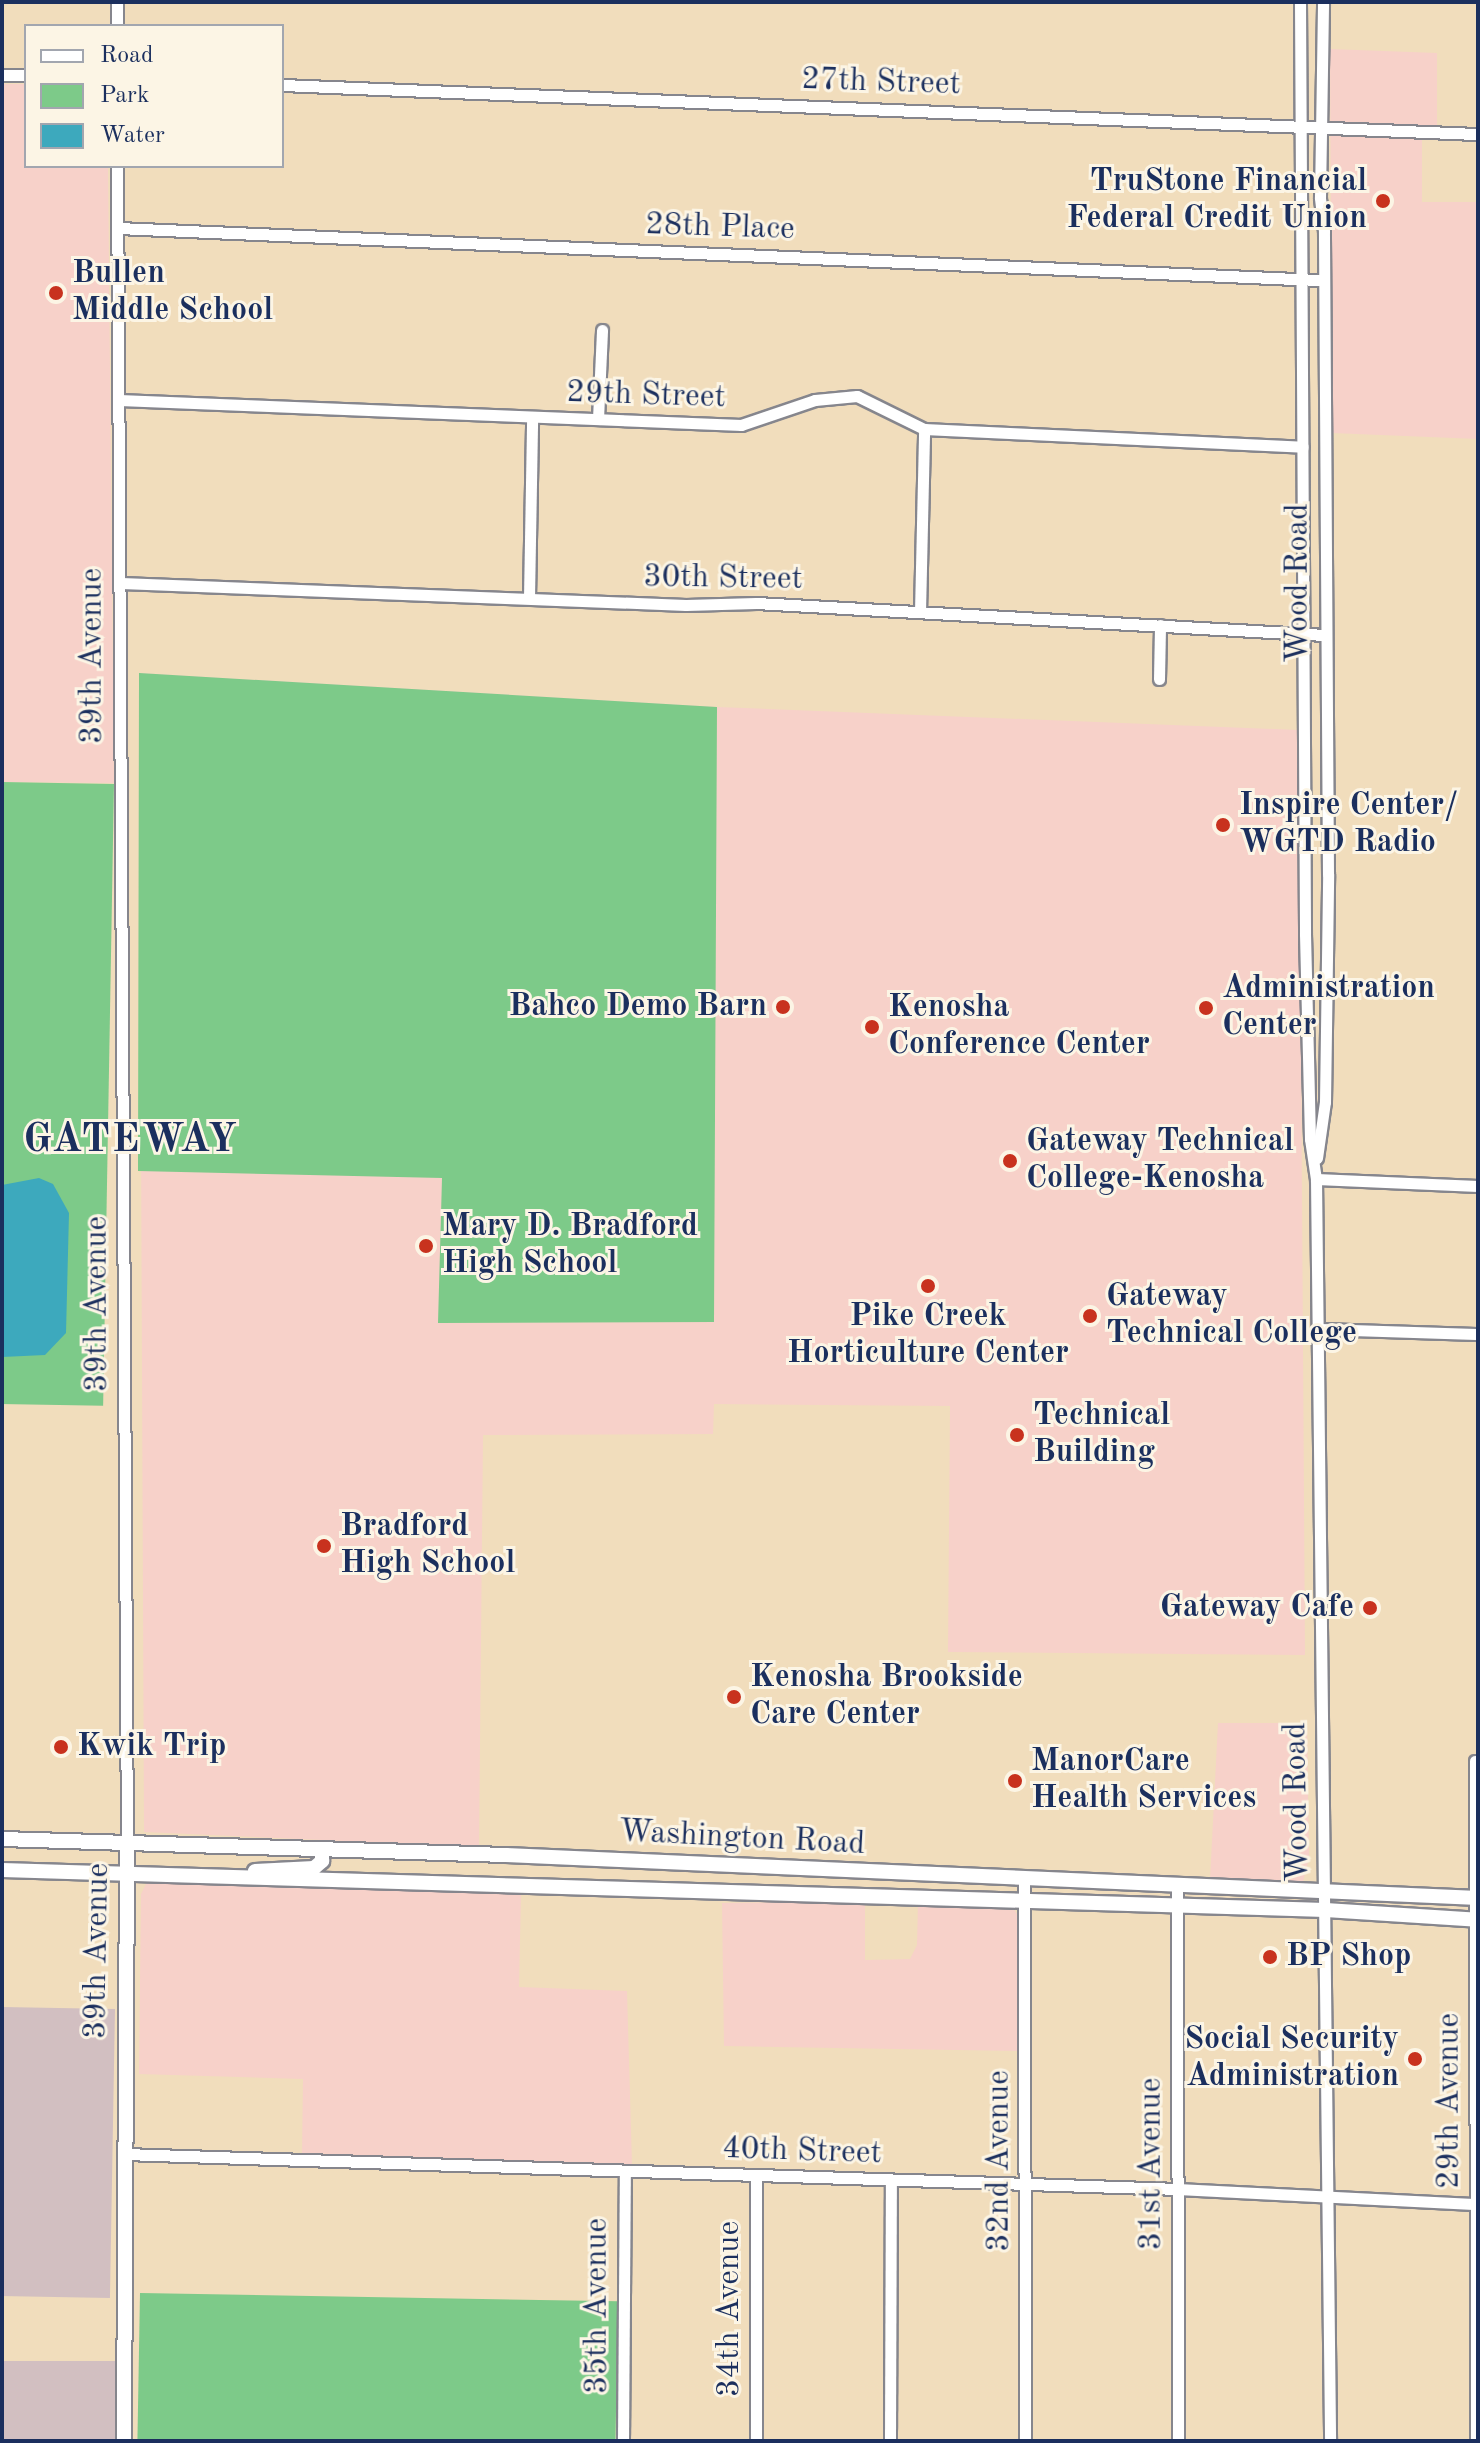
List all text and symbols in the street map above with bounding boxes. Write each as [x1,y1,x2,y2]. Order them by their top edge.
legend [24,24,284,168]
text: Road [100,44,153,68]
street label: 27th Street [801,61,961,105]
text: Park [100,84,149,108]
text: Water [100,124,165,148]
place label: TruStone Financial Federal Credit Union [1067,164,1367,239]
marker: TruStone Financial Federal Credit Union [1374,192,1392,210]
street label: 28th Place [645,206,795,250]
place label: Bullen Middle School [72,256,273,331]
marker: Bullen Middle School [47,284,65,302]
street label: 29th Street [566,374,726,418]
street label: Wood Road [1280,503,1318,663]
street label: 30th Street [643,558,803,600]
street label: 39th Avenue [74,568,112,744]
place label: Inspire Center/ WGTD Radio [1239,788,1459,863]
marker: Inspire Center/ WGTD Radio [1214,816,1232,834]
place label: Administration Center [1222,971,1435,1046]
place label: Bahco Demo Barn [508,988,767,1026]
place label: Kenosha Conference Center [888,990,1150,1065]
marker: Bahco Demo Barn [774,998,792,1016]
marker: Administration Center [1197,999,1215,1017]
marker: Kenosha Conference Center [863,1018,881,1036]
district label: GATEWAY [23,1117,239,1165]
place label: Gateway Technical College-Kenosha [1026,1124,1294,1199]
marker: Gateway Technical College-Kenosha [1001,1152,1019,1170]
place label: Mary D. Bradford High School [442,1209,698,1284]
street label: 39th Avenue [79,1216,117,1392]
marker: Mary D. Bradford High School [417,1237,435,1255]
marker: Pike Creek Horticulture Center [919,1277,937,1295]
place label: Gateway Technical College [1106,1279,1357,1354]
place label: Pike Creek Horticulture Center [787,1299,1069,1374]
marker: Gateway Technical College [1081,1307,1099,1325]
place label: Technical Building [1033,1398,1170,1473]
marker: Technical Building [1008,1426,1026,1444]
place label: Bradford High School [340,1509,515,1584]
marker: Bradford High School [315,1537,333,1555]
place label: Gateway Cafe [1160,1589,1354,1627]
marker: Gateway Cafe [1361,1599,1379,1617]
place label: Kenosha Brookside Care Center [750,1660,1023,1735]
marker: Kenosha Brookside Care Center [725,1688,743,1706]
street label: Wood Road [1277,1722,1319,1882]
place label: Kwik Trip [77,1728,227,1766]
marker: Kwik Trip [52,1738,70,1756]
place label: ManorCare Health Services [1031,1744,1256,1819]
marker: ManorCare Health Services [1006,1772,1024,1790]
street label: Washington Road [618,1813,866,1865]
street label: 39th Avenue [77,1863,119,2039]
place label: BP Shop [1286,1938,1411,1976]
marker: BP Shop [1261,1948,1279,1966]
street label: 29th Avenue [1431,2013,1469,2189]
place label: Social Security Administration [1184,2022,1399,2097]
marker: Social Security Administration [1406,2050,1424,2068]
street label: 32nd Avenue [981,2070,1019,2252]
street label: 31st Avenue [1133,2078,1171,2250]
street label: 40th Street [722,2130,882,2174]
street label: 35th Avenue [579,2218,617,2394]
street label: 34th Avenue [711,2221,749,2397]

